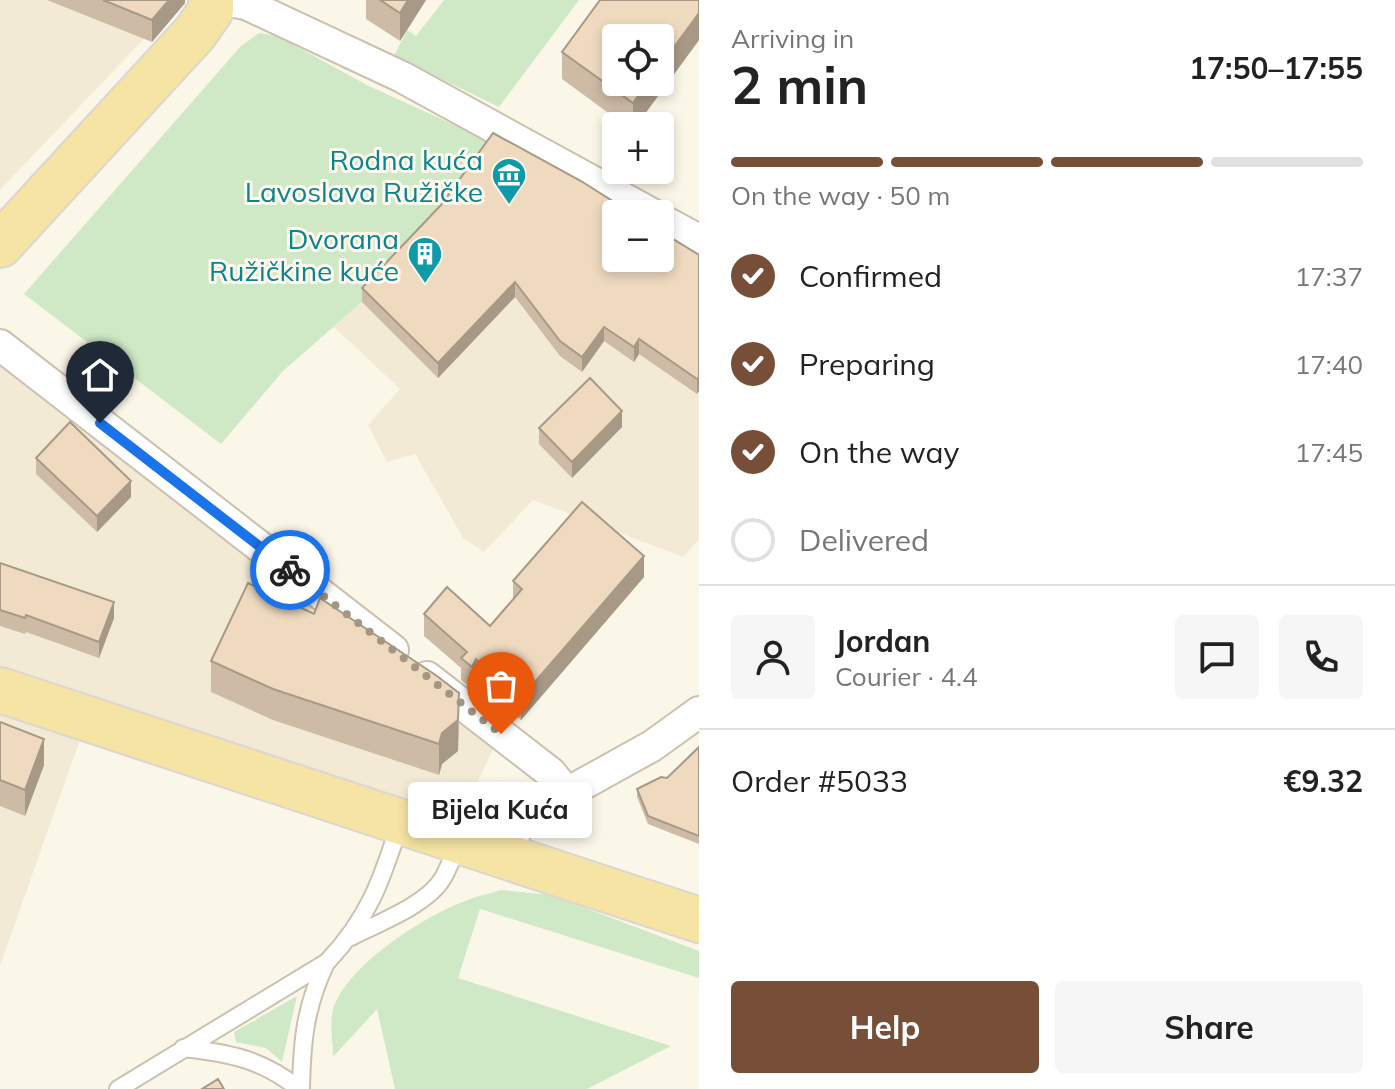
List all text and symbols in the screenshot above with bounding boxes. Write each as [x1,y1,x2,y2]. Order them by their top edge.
text: Arriving in [731,22,854,55]
map controls [602,24,674,272]
button: locate [602,24,674,96]
text: 17:50–17:55 [1189,49,1363,87]
text: 2 min [731,52,868,117]
button: + [602,112,674,184]
place label: Rodna kuća Lavoslava Ružičke [245,142,483,209]
museum icon: Rodna kuća Lavoslava Ružičke [490,156,528,206]
text: On the way · 50 m [731,179,950,212]
button: − [602,200,674,272]
place label: Dvorana Ružičkine kuće [209,221,399,288]
building icon: Dvorana Ružičkine kuće [406,235,444,285]
icon: check [731,254,775,298]
text: Confirmed [799,257,942,295]
text: 17:37 [1295,260,1363,293]
pin [66,341,134,423]
icon: check [731,342,775,386]
text: Preparing [799,345,935,383]
text: 17:40 [1295,348,1363,381]
icon: home [78,353,122,397]
icon: check [731,430,775,474]
text: On the way [799,433,959,471]
text: 17:45 [1295,436,1363,469]
text: Delivered [799,521,929,559]
courier [250,530,330,610]
icon: bike [268,548,312,592]
button: person [731,615,815,699]
button: chat [1175,615,1259,699]
button: phone [1279,615,1363,699]
text: Jordan [835,622,930,660]
pin [467,652,535,734]
text: Courier · 4.4 [835,660,978,693]
icon: bag [479,664,523,708]
text: Order #5033 [731,762,908,800]
text: €9.32 [1284,762,1363,800]
callout: Bijela Kuća [409,782,593,838]
text: Bijela Kuća [431,793,569,826]
button: Help [731,981,1039,1073]
button: Share [1055,981,1363,1073]

